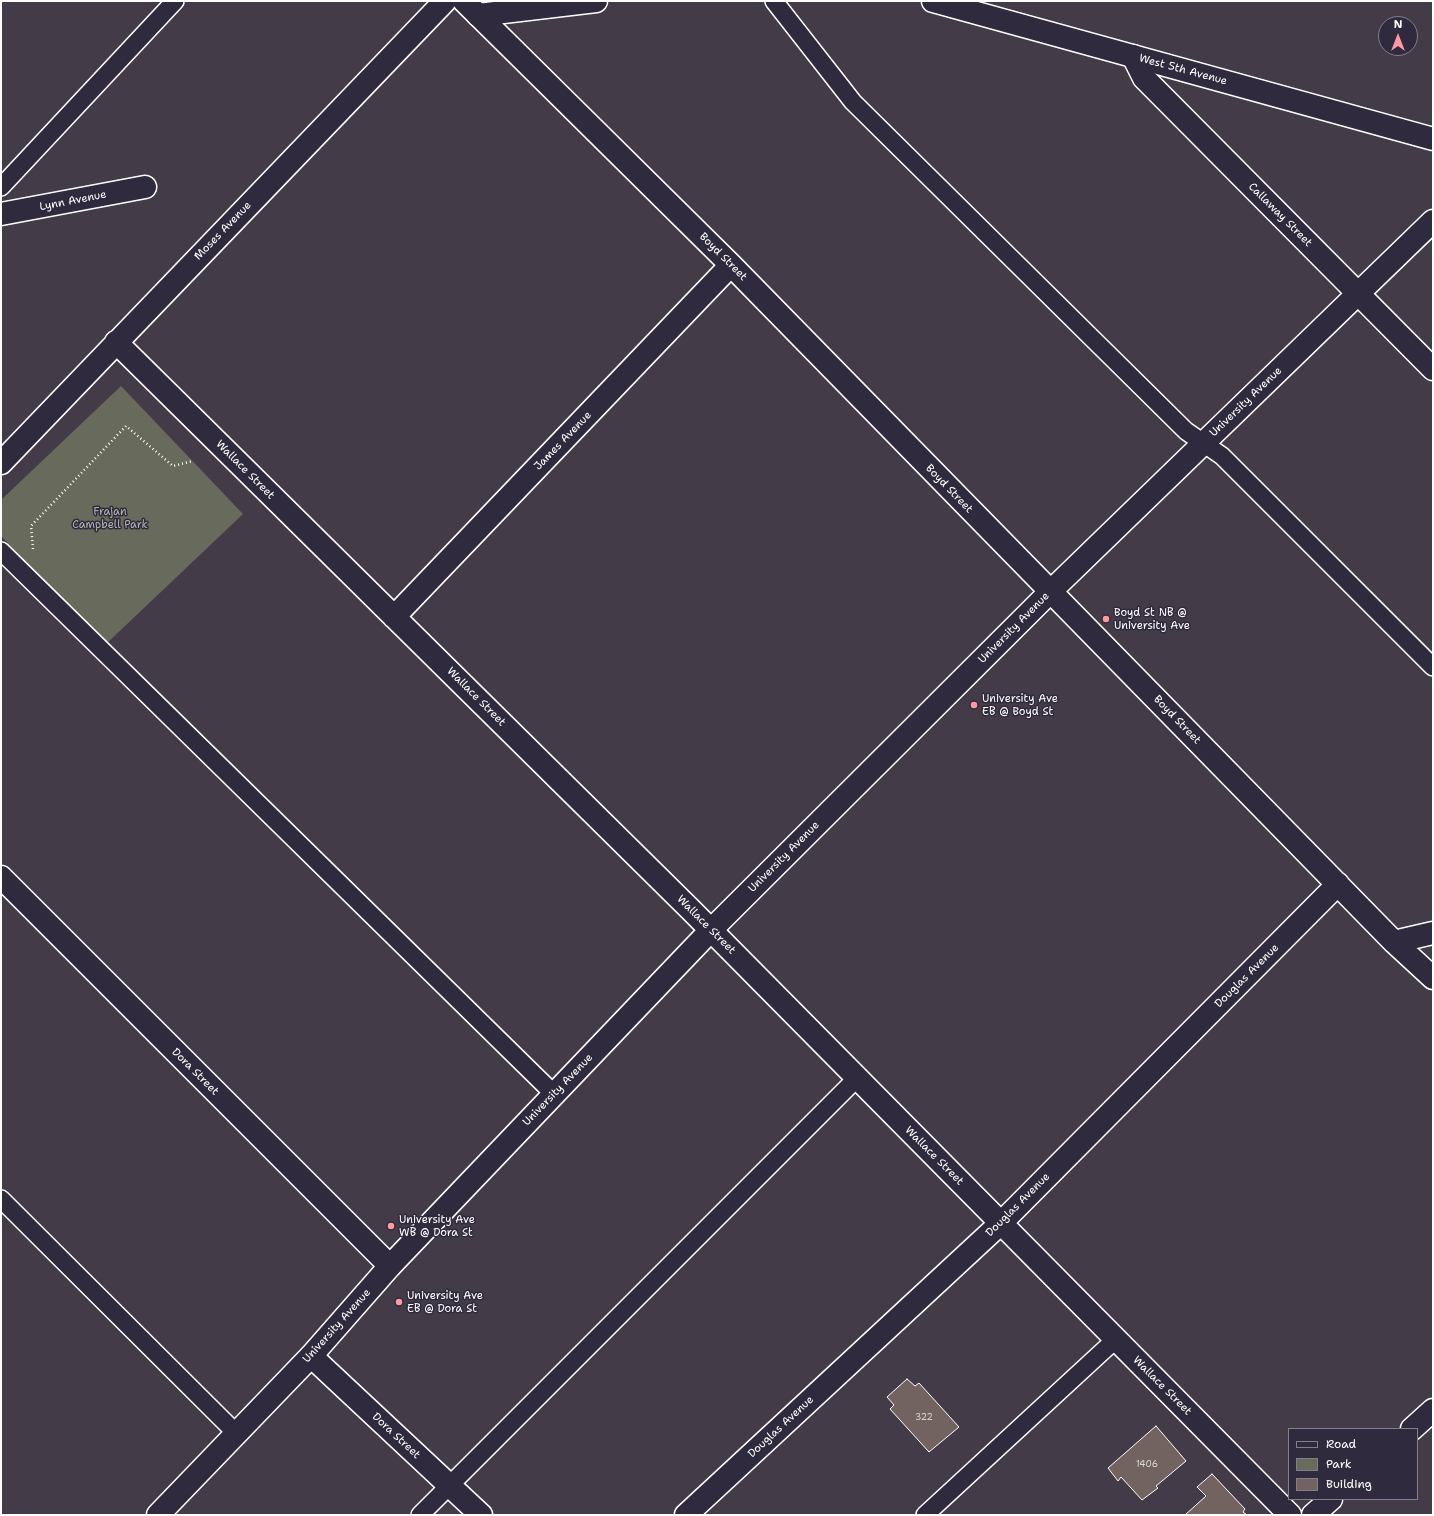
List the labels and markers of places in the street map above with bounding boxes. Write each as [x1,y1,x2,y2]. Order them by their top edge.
place label: Boyd St NB @ University Ave [1114,606,1190,632]
marker: Boyd St NB @ University Ave [1101,614,1111,624]
place label: University Ave EB @ Boyd St [982,692,1058,718]
marker: University Ave EB @ Boyd St [969,700,979,710]
place label: University Ave WB @ Dora St [399,1213,475,1239]
marker: University Ave WB @ Dora St [386,1221,396,1231]
place label: University Ave EB @ Dora St [407,1289,483,1315]
marker: University Ave EB @ Dora St [394,1297,404,1307]

